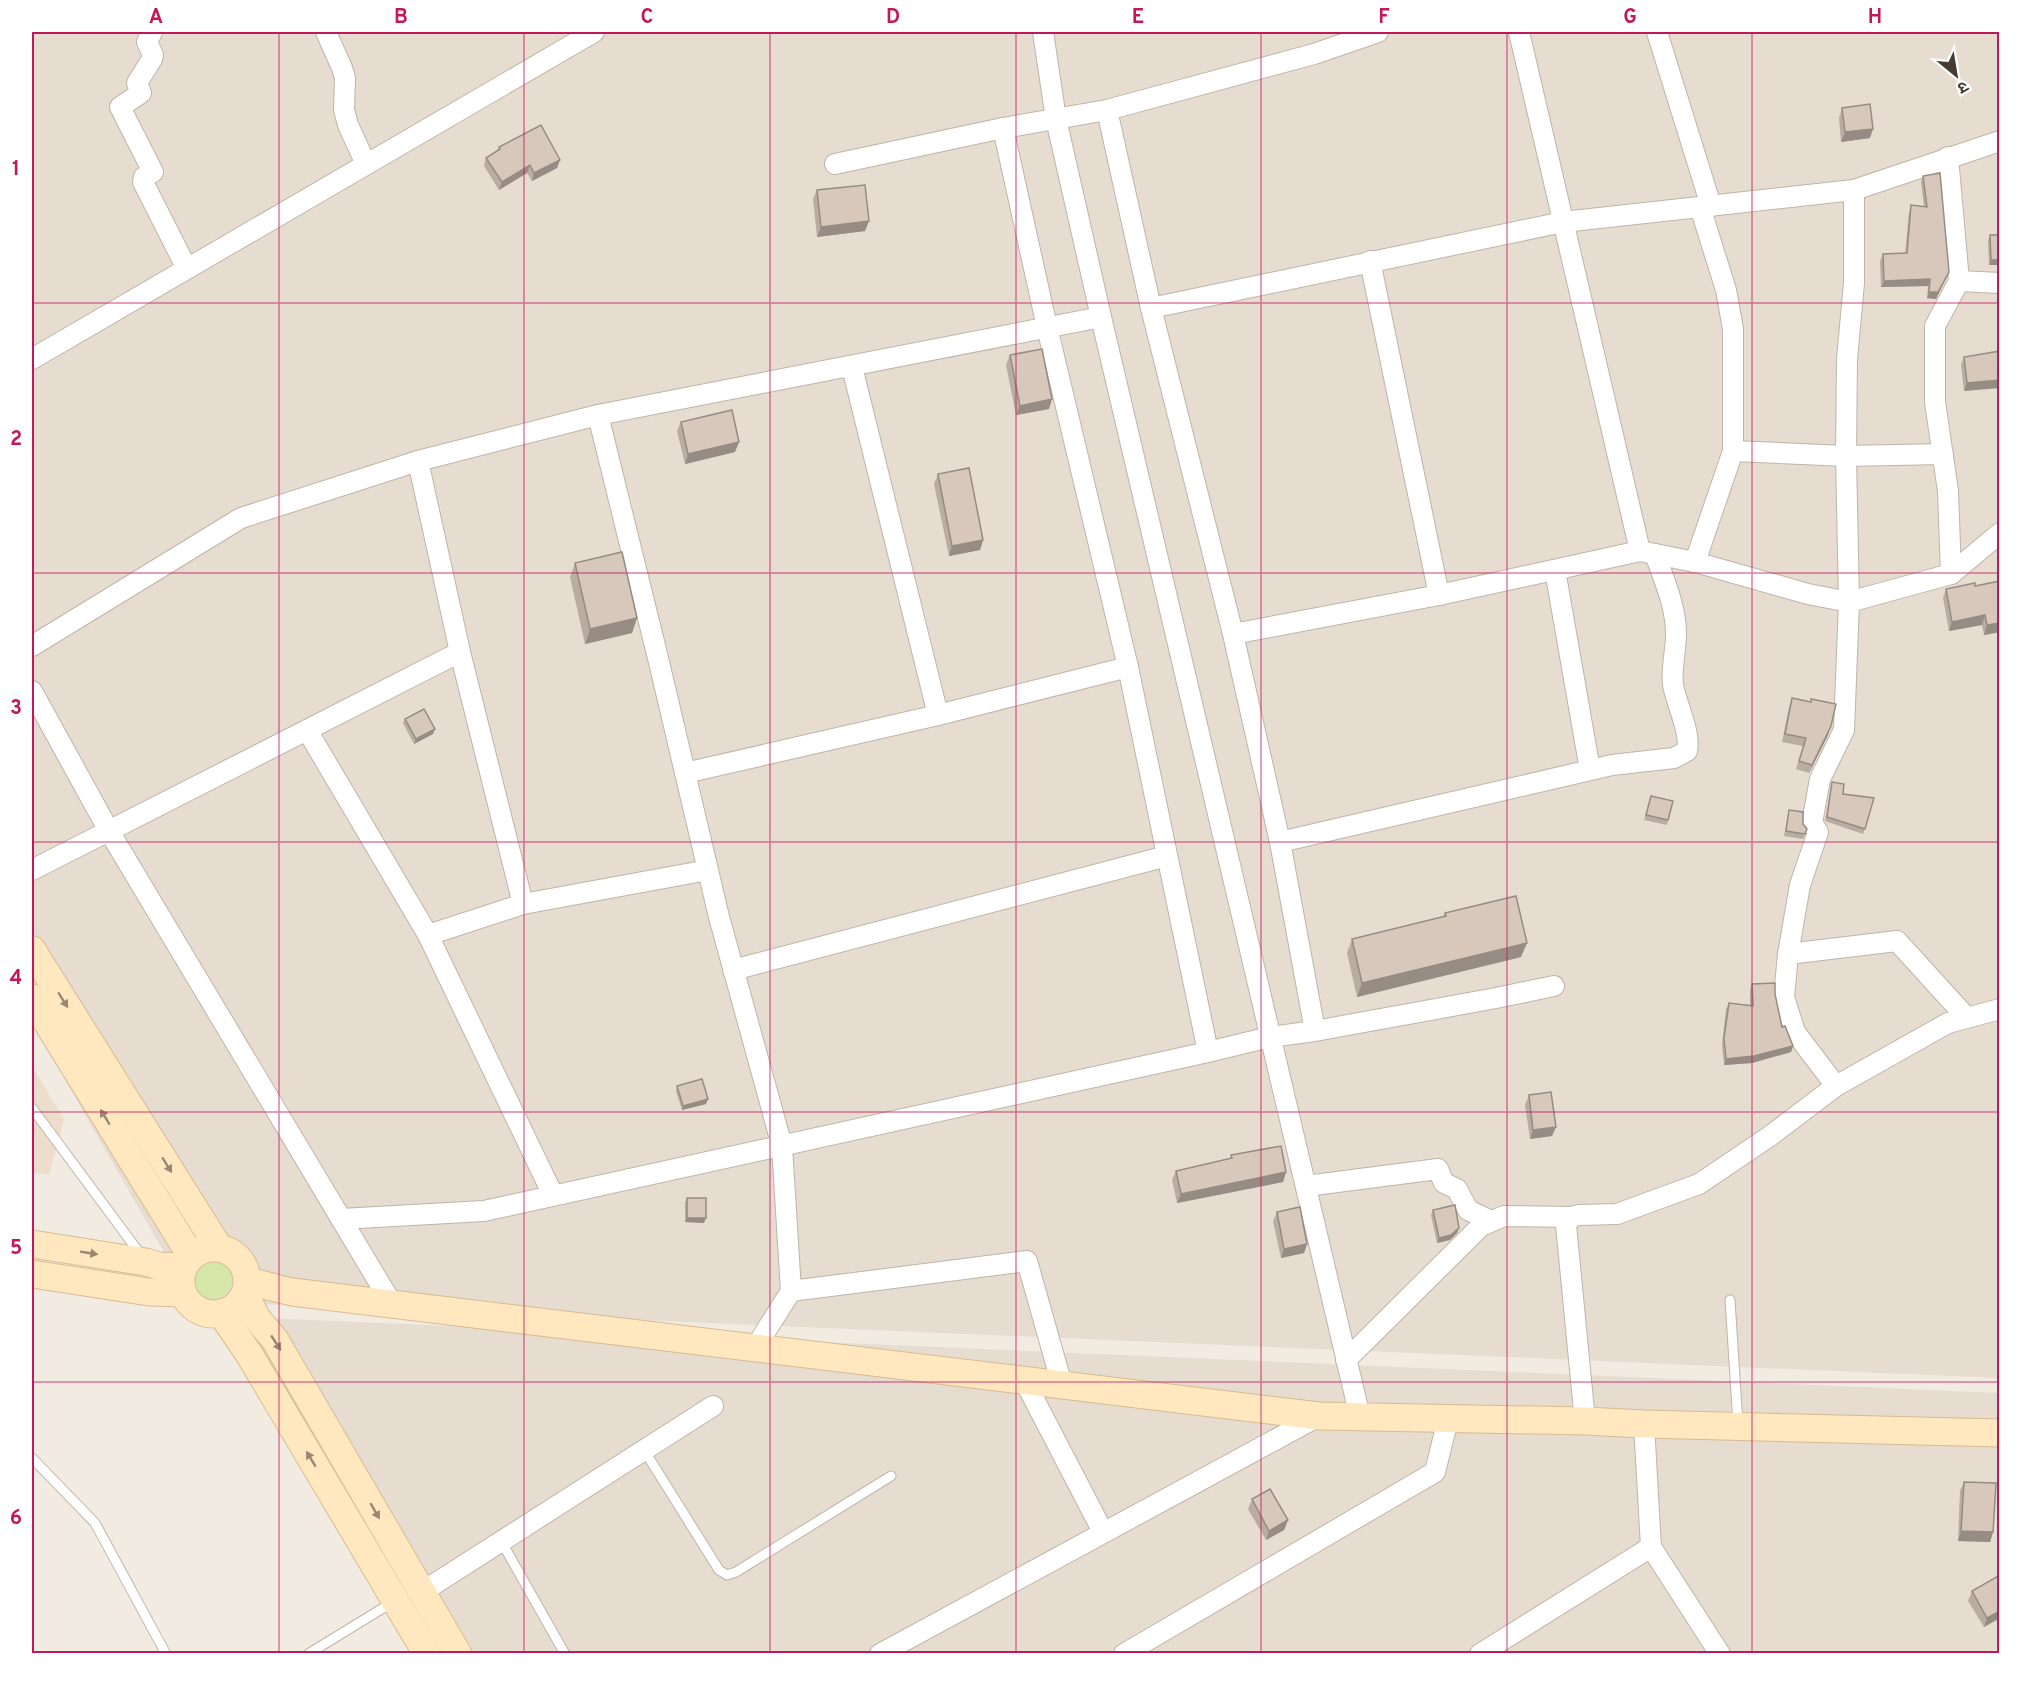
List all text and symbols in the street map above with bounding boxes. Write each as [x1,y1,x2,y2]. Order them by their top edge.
text: A [149,5,163,31]
text: B [394,5,408,31]
text: C [641,5,653,31]
text: D [886,5,900,31]
text: E [1132,5,1144,31]
text: F [1378,5,1390,31]
text: G [1623,5,1637,31]
text: H [1868,5,1882,31]
north arrow [1926,45,1986,105]
text: उ [1953,75,1972,98]
text: 1 [12,157,20,183]
text: 2 [10,427,22,453]
text: 3 [10,696,22,722]
text: 4 [10,966,22,992]
one-way arrow [57,992,68,1008]
one-way arrow [99,1109,110,1125]
one-way arrow [161,1157,172,1173]
text: 5 [10,1236,22,1262]
one-way arrow [80,1249,99,1258]
one-way arrow [270,1335,282,1351]
one-way arrow [306,1450,316,1467]
one-way arrow [370,1503,380,1520]
text: 6 [10,1506,22,1532]

